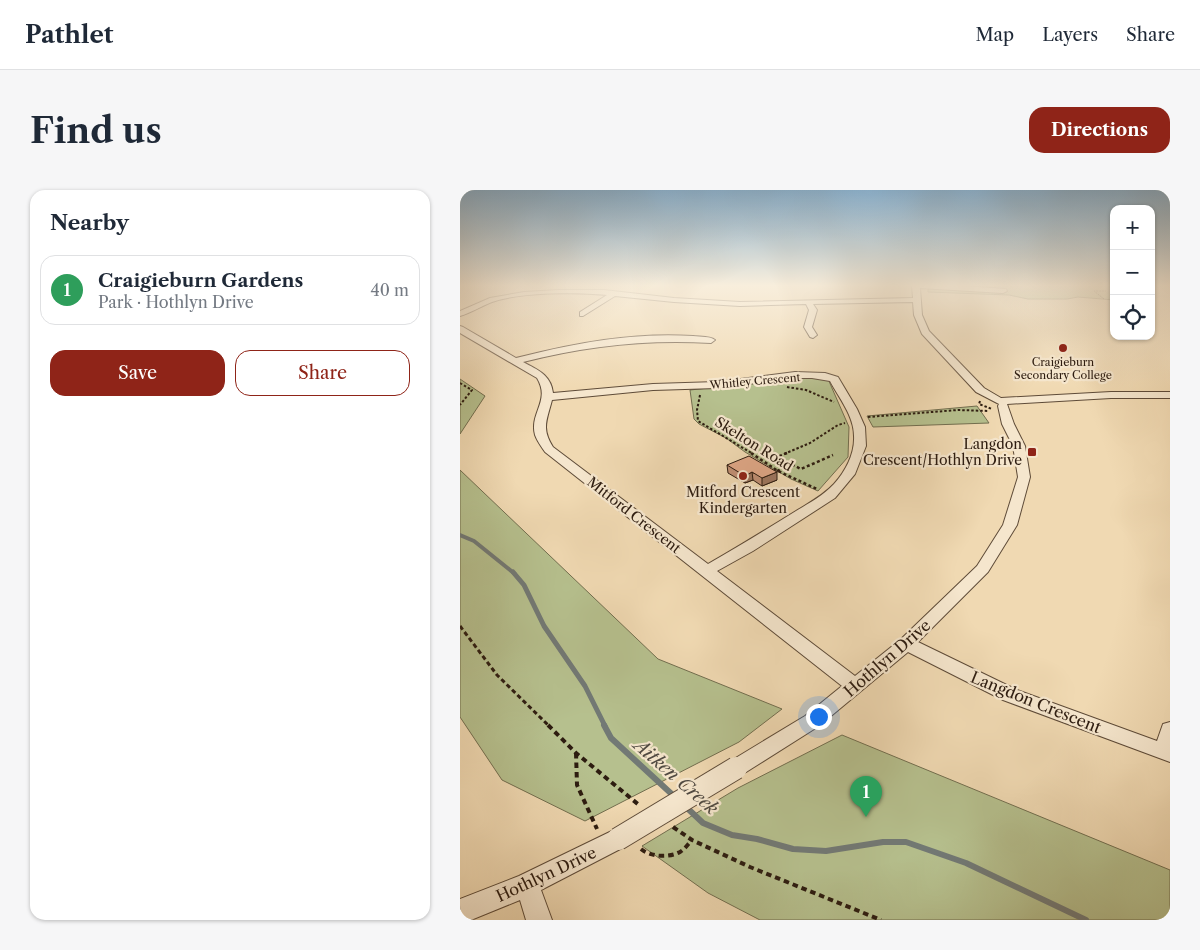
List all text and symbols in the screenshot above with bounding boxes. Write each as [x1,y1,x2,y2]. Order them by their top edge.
text: Pathlet [25,20,113,49]
text: Map [976,24,1014,46]
text: Layers [1042,24,1098,46]
text: Share [1126,24,1175,46]
button: Directions [1029,107,1170,153]
text: Find us [30,109,162,152]
map controls [1110,205,1155,340]
button: + [1110,205,1155,250]
text: Nearby [50,210,129,235]
button: − [1110,250,1155,295]
text: Craigieburn Gardens [98,269,303,292]
text: 1 [63,280,71,300]
text: 40 m [370,280,409,300]
text: Park · Hothlyn Drive [98,292,254,312]
button: locate [1110,295,1155,340]
marker: Craigieburn Secondary College [1057,342,1069,354]
button: Save [50,350,225,396]
button: Share [235,350,410,396]
place label: Craigieburn Secondary College [1014,355,1112,382]
street label: Whitley Crescent [708,370,801,392]
street label: Skelton Road [712,413,797,475]
place label: Langdon Crescent/Hothlyn Drive [863,435,1022,469]
marker: Langdon Crescent/Hothlyn Drive [1026,446,1038,458]
marker: Mitford Crescent Kindergarten [737,470,749,482]
street label: Mitford Crescent [584,473,685,557]
place label: Mitford Crescent Kindergarten [686,483,800,517]
street label: Hothlyn Drive [840,615,934,701]
street label: Langdon Crescent [968,667,1104,737]
your location [806,704,832,730]
water label: Aitken Creek [627,733,723,820]
pin: 1 [850,776,882,817]
street label: Hothlyn Drive [493,842,599,906]

